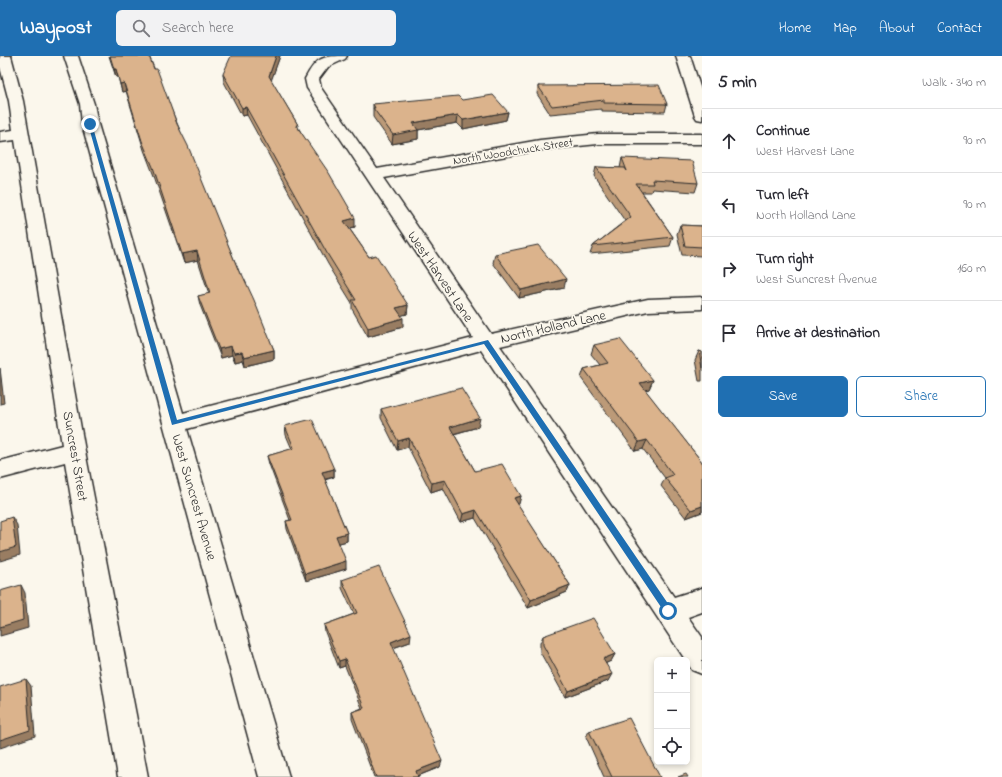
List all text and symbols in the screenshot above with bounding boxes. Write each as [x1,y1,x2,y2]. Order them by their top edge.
search box [116,10,396,46]
text: Waypost [20,15,92,42]
icon: search [130,17,152,39]
text: Search here [162,17,234,39]
text: Home [779,18,811,39]
text: Map [833,18,857,39]
text: About [879,18,915,39]
text: Contact [937,18,982,39]
text: 5 min [718,70,757,95]
text: Walk · 340 m [922,73,986,92]
route end [81,115,99,133]
text: Continue [756,120,810,142]
icon: ahead [718,130,740,152]
text: 90 m [963,131,986,150]
street label: North Woodchuck Street [452,134,574,170]
text: West Harvest Lane [756,142,854,161]
text: Turn left [756,184,809,206]
icon: left [718,194,740,216]
text: 90 m [963,195,986,214]
text: North Holland Lane [756,206,856,225]
street label: West Harvest Lane [401,227,478,327]
text: Turn right [756,248,814,270]
icon: right [718,258,740,280]
text: 160 m [957,259,986,278]
text: West Suncrest Avenue [756,270,877,289]
street label: North Holland Lane [499,305,609,350]
icon: arrive [718,322,740,344]
text: Arrive at destination [756,322,880,344]
button: Save [718,376,848,417]
button: Share [856,376,986,417]
street label: Suncrest Street [56,409,93,503]
street label: West Suncrest Avenue [166,432,222,564]
route start [659,602,677,620]
map controls [654,657,690,765]
button: + [654,657,690,693]
button: − [654,693,690,729]
button: locate [654,729,690,765]

